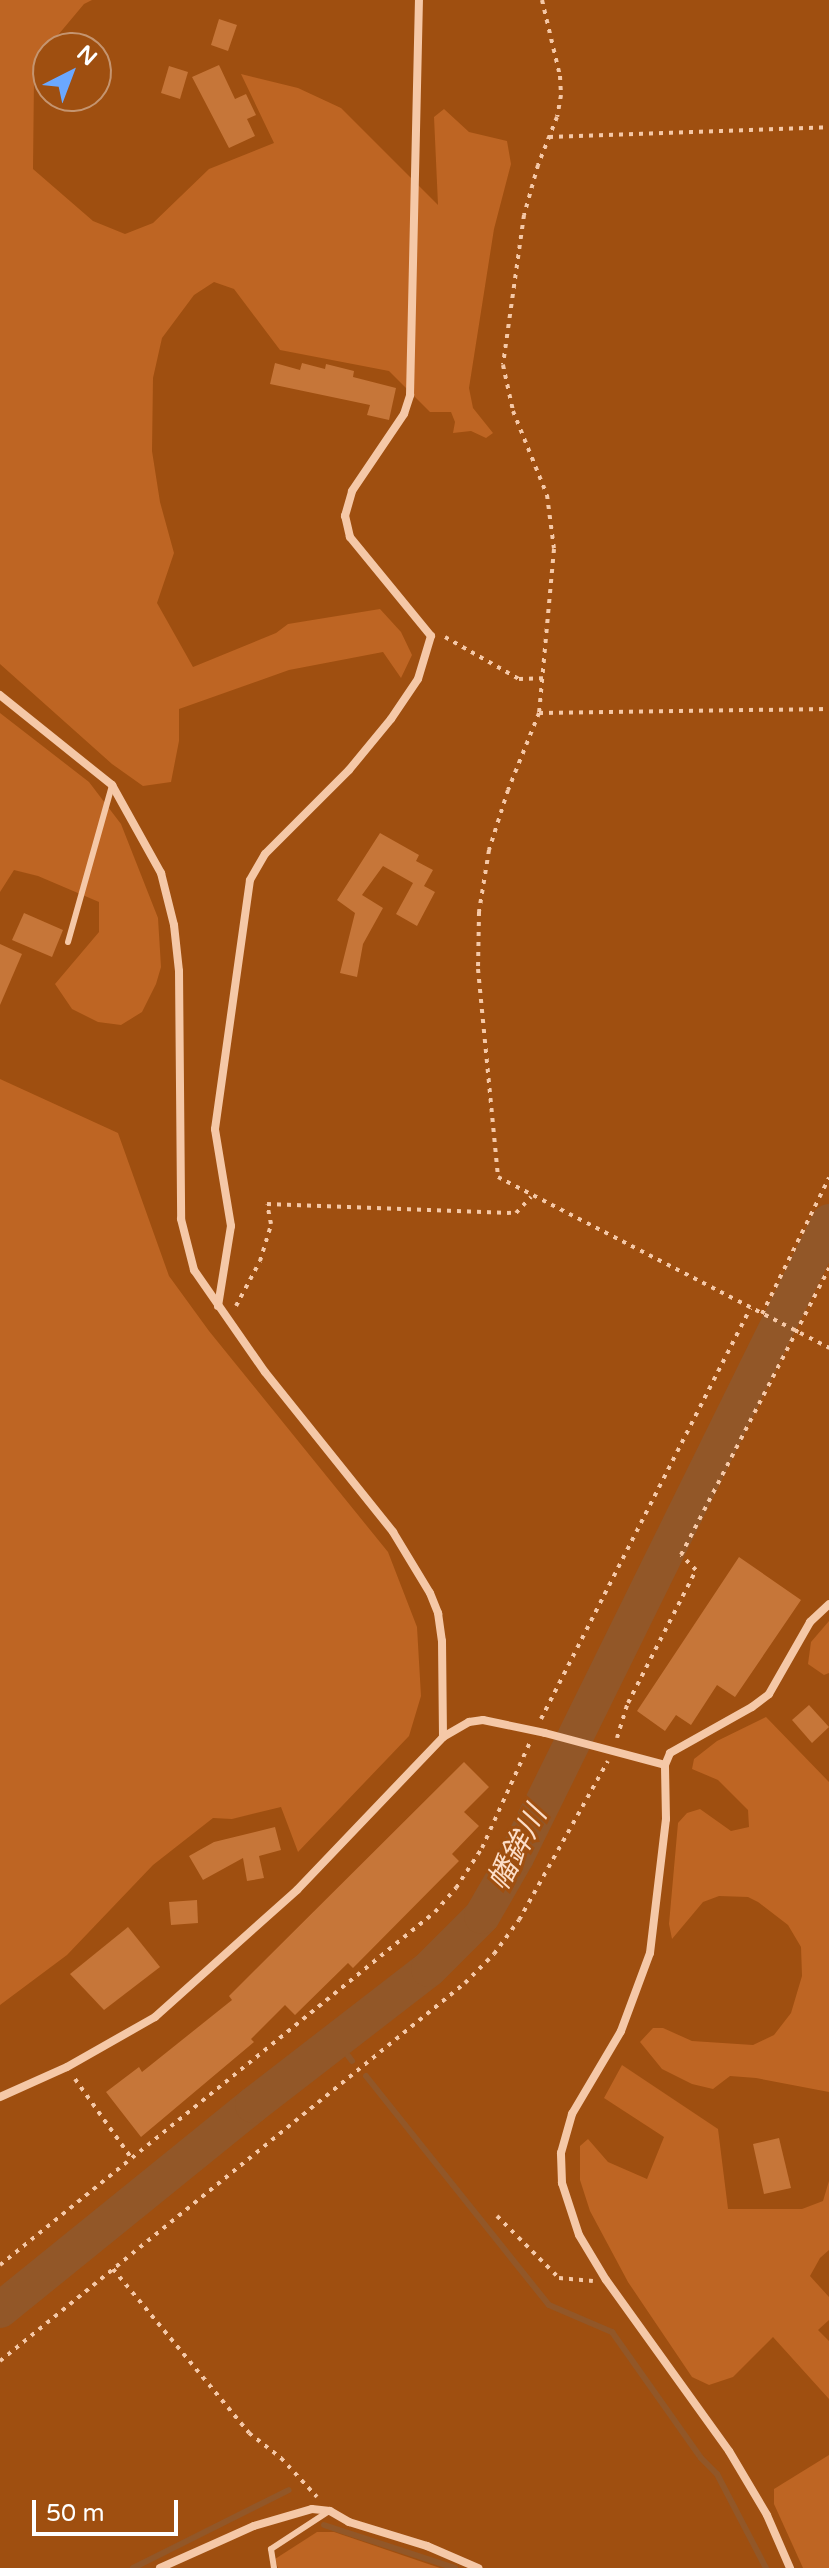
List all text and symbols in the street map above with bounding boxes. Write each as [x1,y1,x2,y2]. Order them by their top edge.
north arrow [32,32,112,112]
text: N [71,40,102,71]
water label: 幡鉾川 [481,1801,555,1897]
scale bar [36,2484,182,2534]
text: 50 m [46,2499,104,2528]

